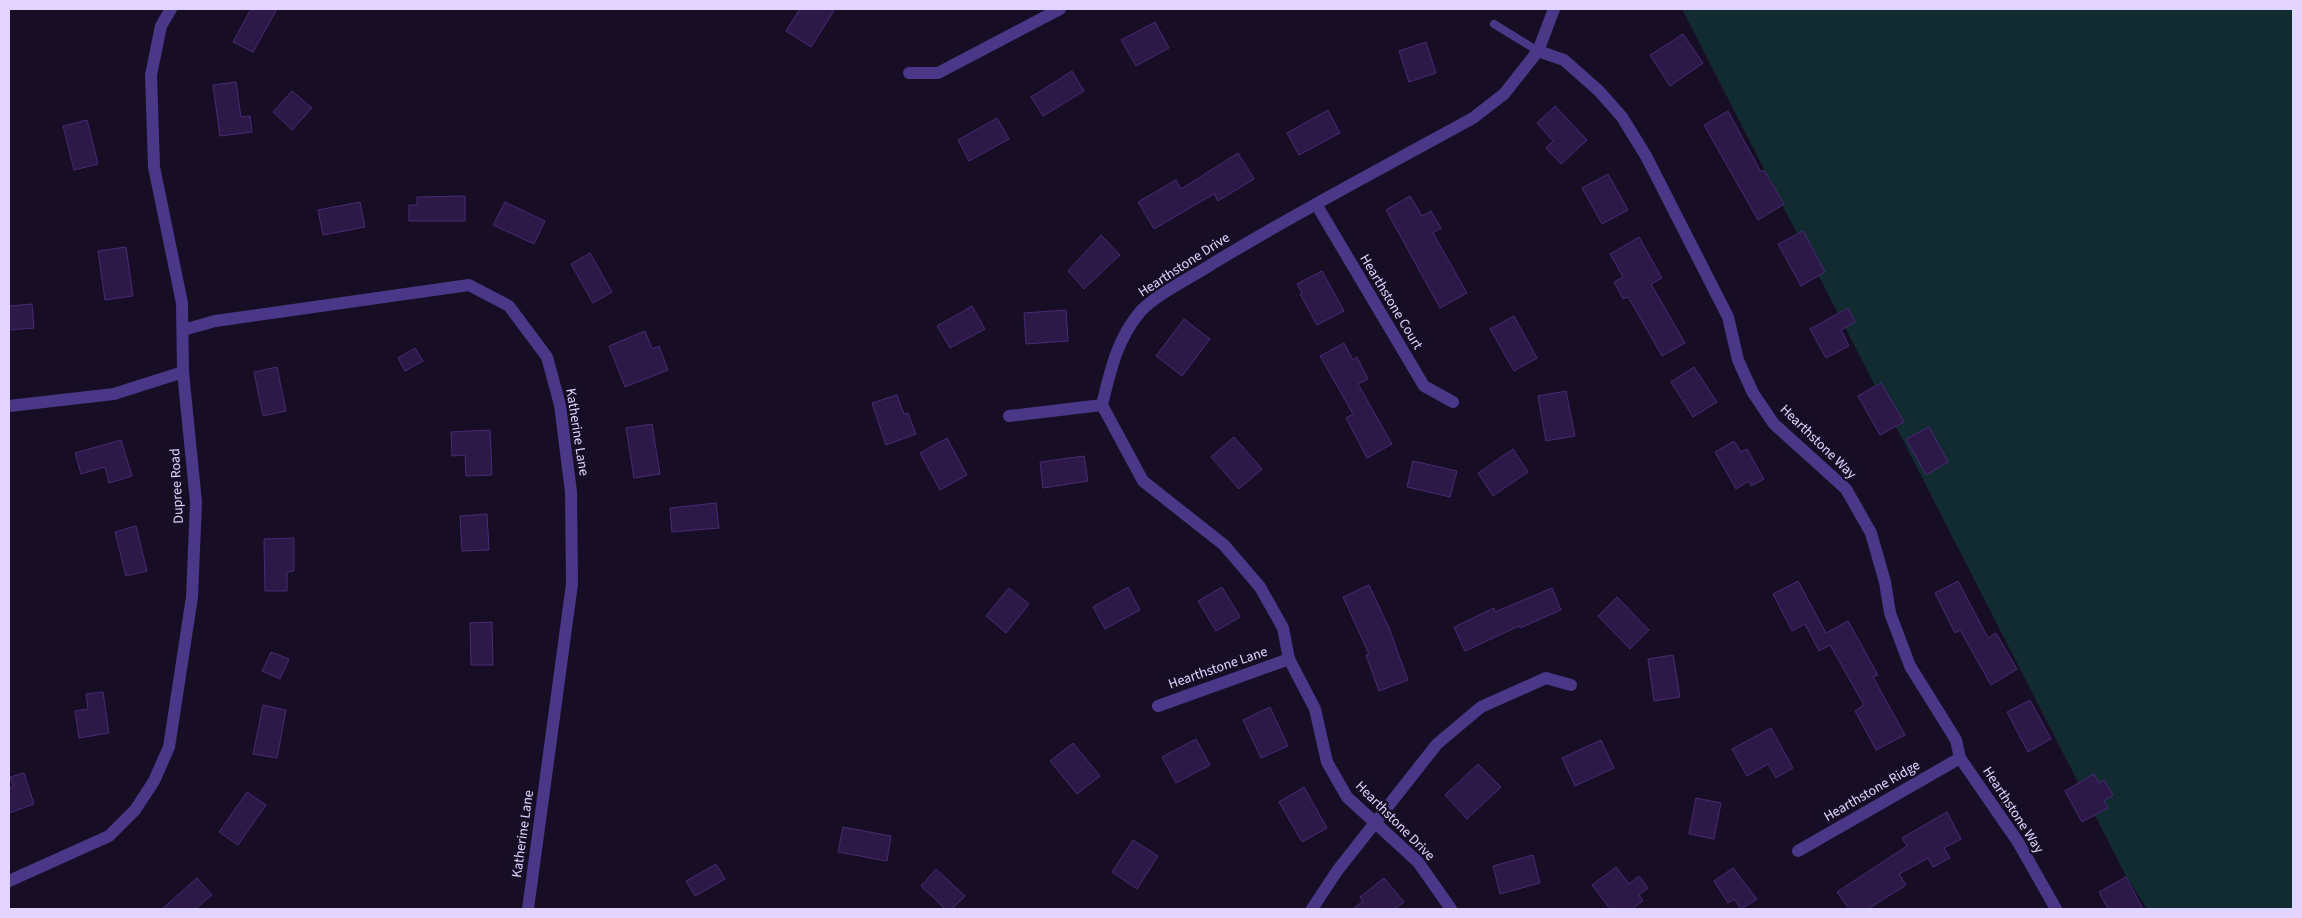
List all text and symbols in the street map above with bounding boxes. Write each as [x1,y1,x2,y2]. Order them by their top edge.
street label: Hearthstone Drive [1134,228,1234,302]
street label: Hearthstone Court [1355,251,1428,354]
street label: Katherine Lane [560,387,594,477]
street label: Hearthstone Way [1775,400,1861,484]
street label: Dupree Road [165,448,189,524]
street label: Hearthstone Lane [1166,642,1270,694]
street label: Hearthstone Ridge [1820,755,1924,827]
street label: Hearthstone Way [1977,763,2049,858]
street label: Hearthstone Drive [1351,777,1439,865]
street label: Katherine Lane [507,789,539,879]

